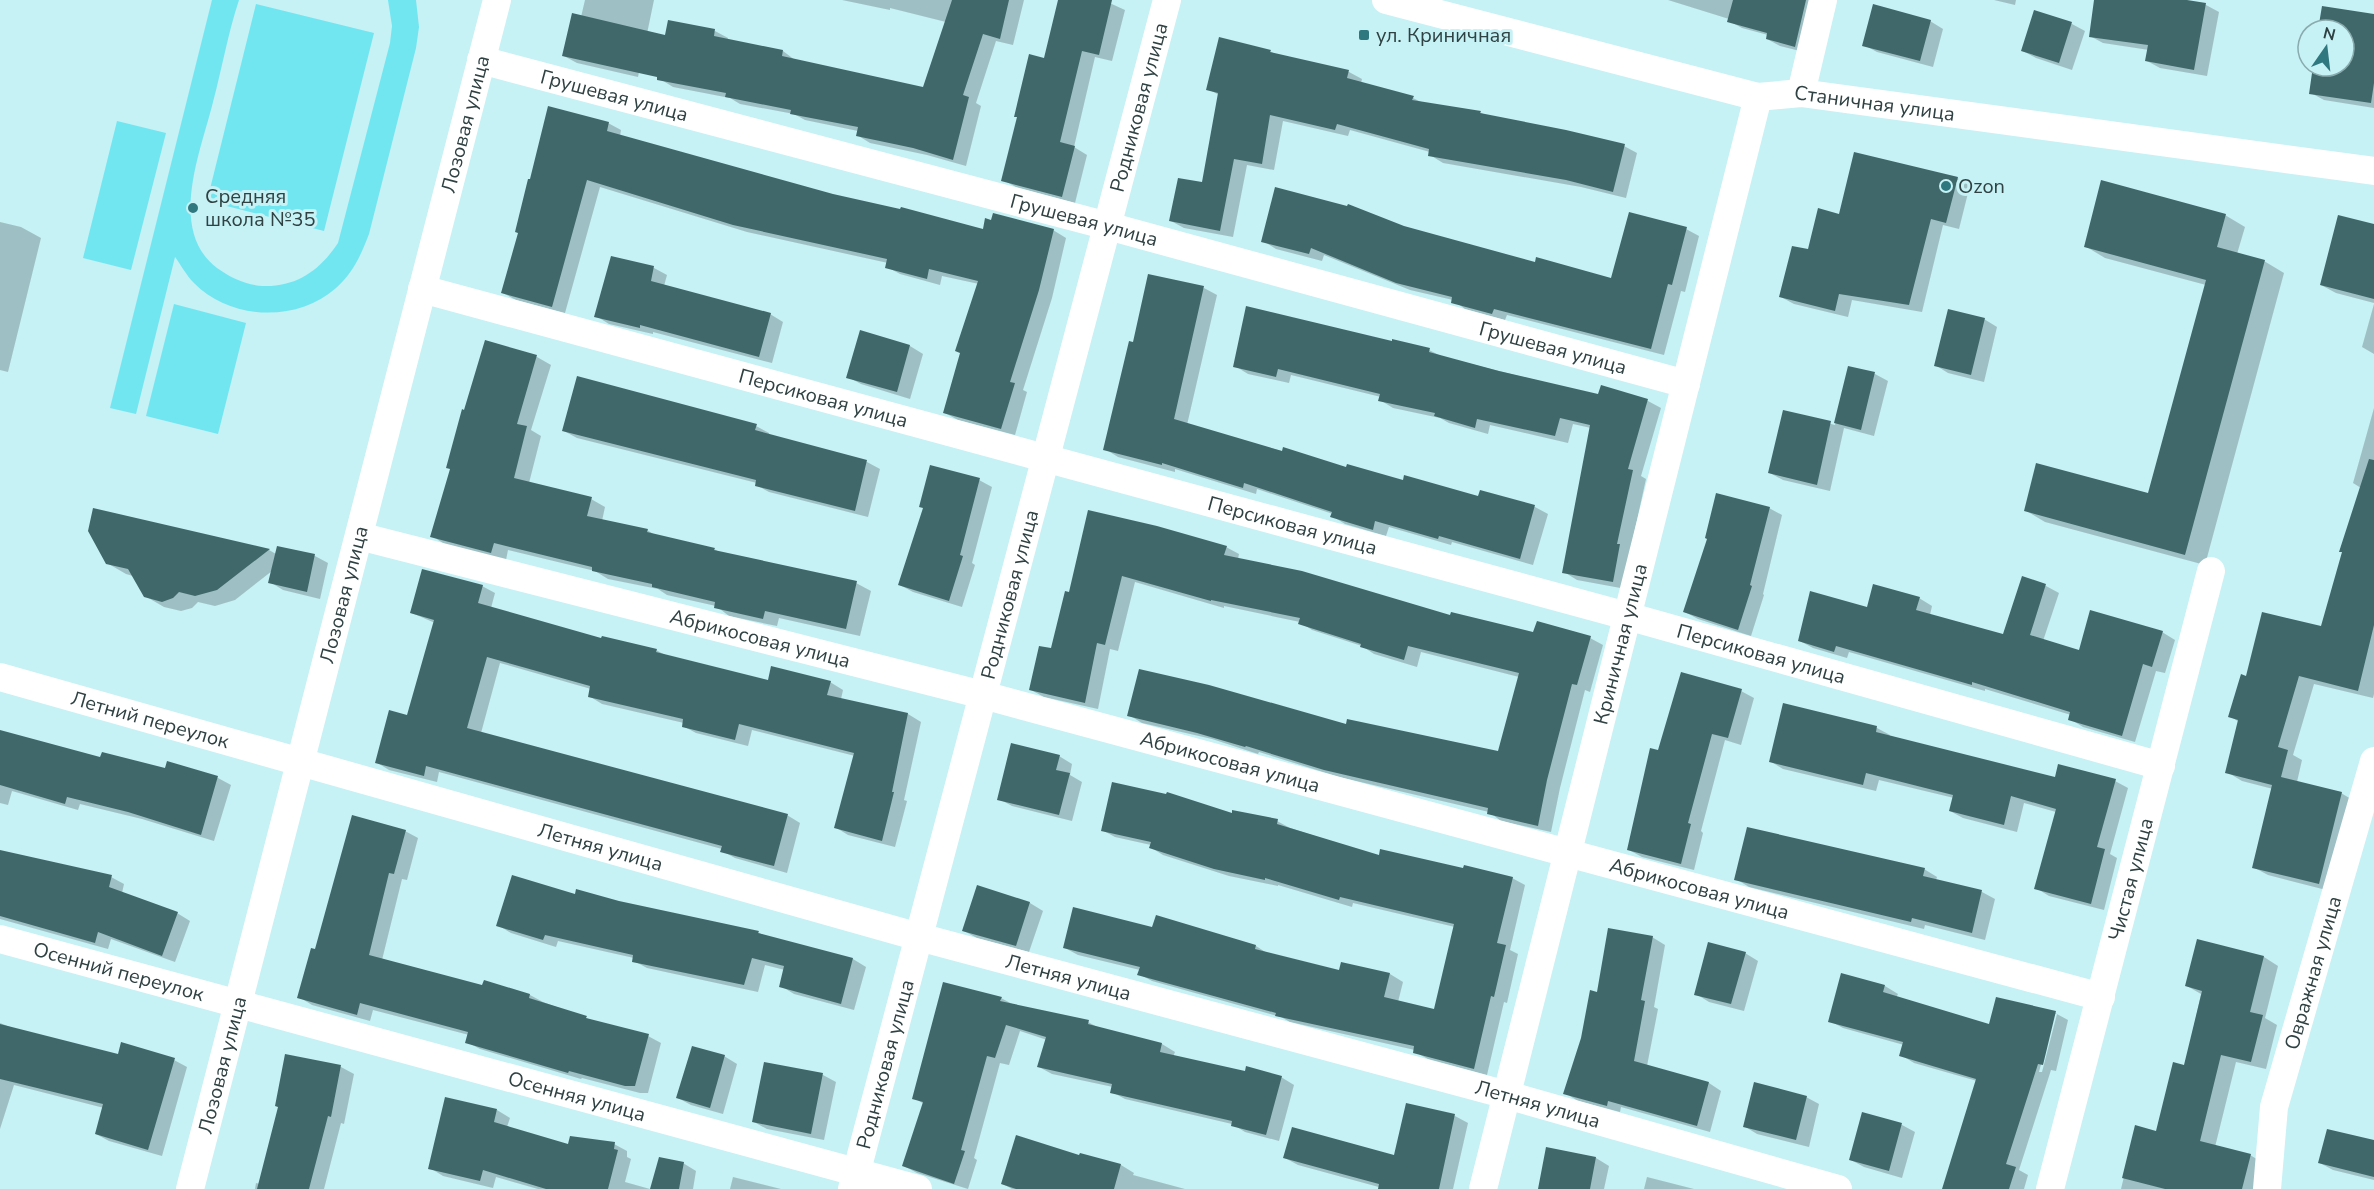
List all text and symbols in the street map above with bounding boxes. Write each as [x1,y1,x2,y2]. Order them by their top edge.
north arrow [2296,18,2356,78]
street label: Родниковая улица [1103,20,1174,195]
place label: ул. Криничная [1376,22,1511,49]
text: N [2321,22,2338,47]
marker: ул. Криничная [1357,28,1371,42]
street label: Лозовая улица [434,52,496,196]
street label: Грушевая улица [538,63,691,128]
street label: Станичная улица [1793,79,1957,127]
place label: Ozon [1958,173,2005,200]
marker: Ozon [1939,179,1953,193]
place label: Средняя школа №35 [205,183,316,233]
street label: Грушевая улица [1007,187,1161,253]
marker: Средняя школа №35 [186,201,200,215]
street label: Грушевая улица [1476,315,1630,381]
street label: Персиковая улица [736,362,911,434]
street label: Персиковая улица [1205,489,1380,561]
street label: Родниковая улица [974,507,1045,682]
street label: Лозовая улица [313,523,374,666]
street label: Криничная улица [1587,561,1653,727]
street label: Абрикосовая улица [667,602,853,674]
street label: Персиковая улица [1674,617,1849,690]
street label: Летний переулок [68,684,233,755]
street label: Абрикосовая улица [1137,725,1323,799]
street label: Чистая улица [2102,815,2160,944]
street label: Летняя улица [535,816,666,877]
street label: Абрикосовая улица [1606,851,1792,926]
street label: Овражная улица [2278,893,2348,1053]
street label: Осенний переулок [30,935,208,1008]
street label: Летняя улица [1003,947,1134,1007]
street label: Родниковая улица [850,977,920,1152]
street label: Лозовая улица [191,993,253,1137]
street label: Осенняя улица [505,1064,649,1128]
street label: Летняя улица [1472,1074,1604,1134]

